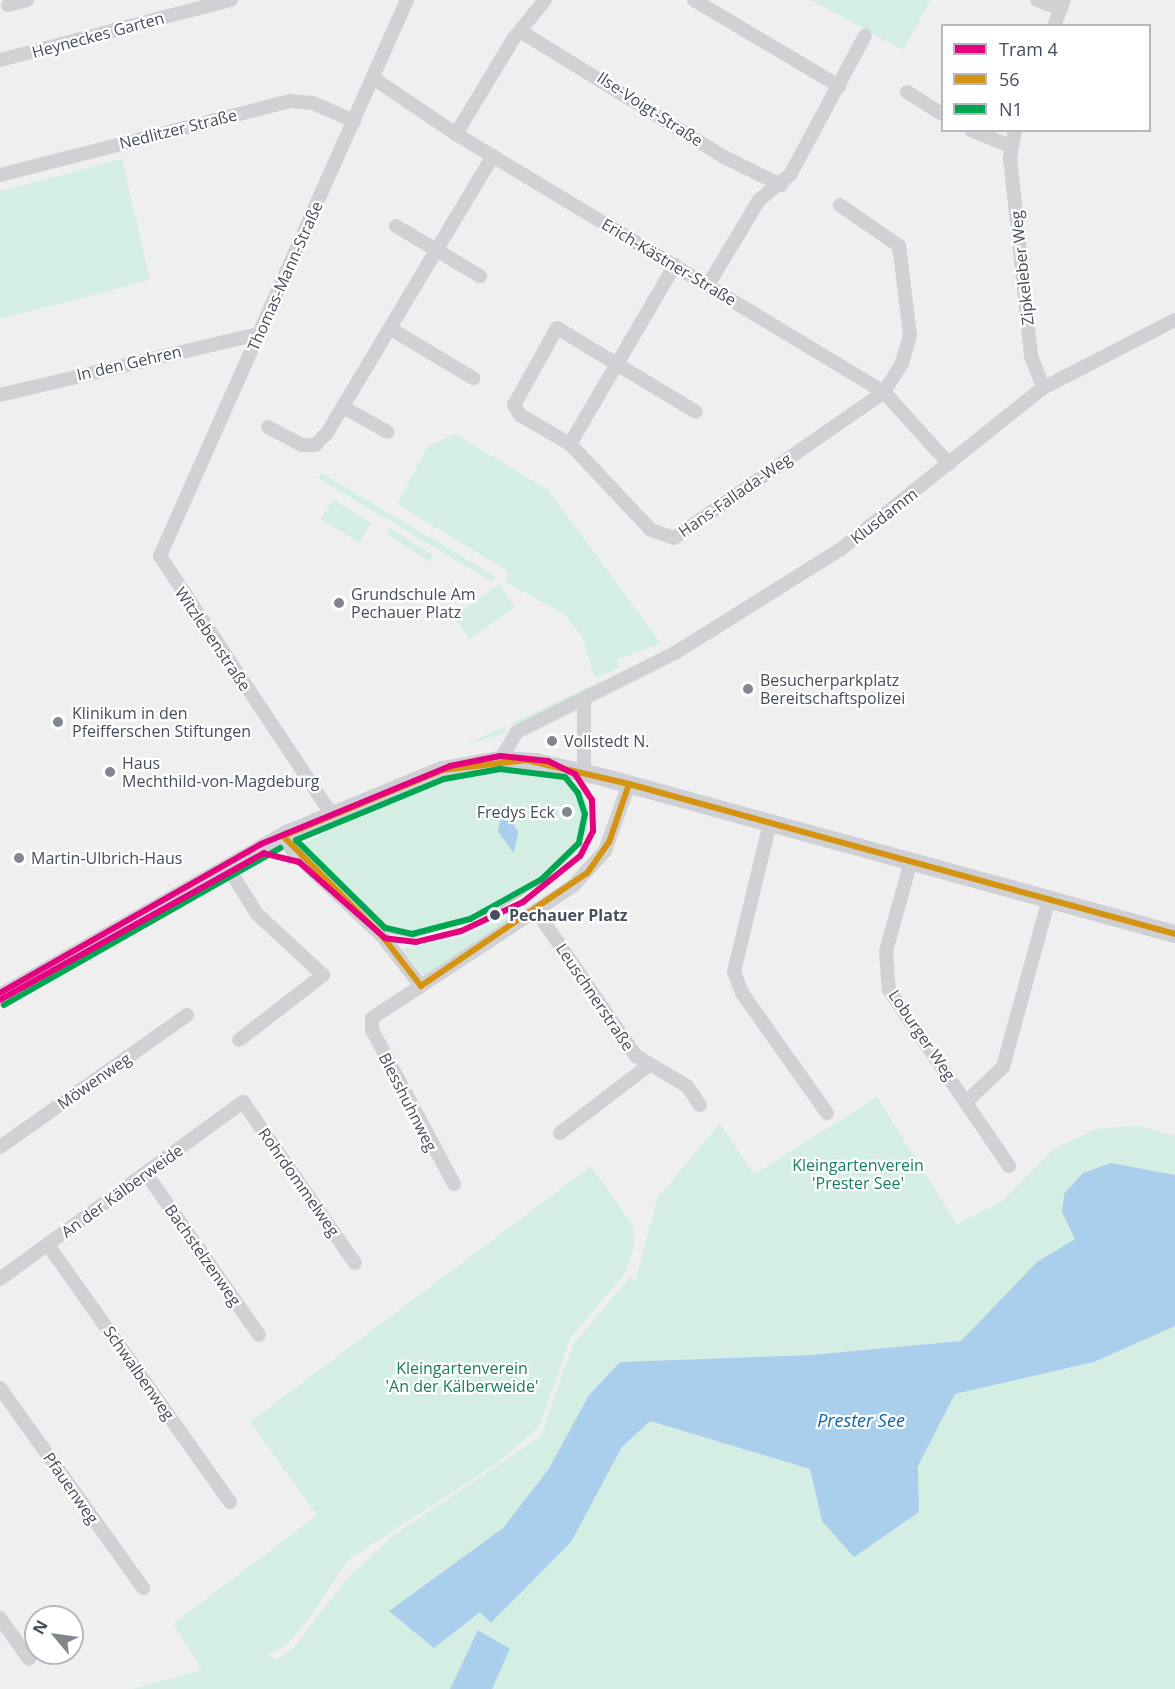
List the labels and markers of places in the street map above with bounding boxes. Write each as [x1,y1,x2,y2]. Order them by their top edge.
place label: Grundschule Am Pechauer Platz [351,584,476,622]
marker: Grundschule Am Pechauer Platz [332,596,346,610]
place label: Besucherparkplatz Bereitschaftspolizei [760,670,905,708]
marker: Besucherparkplatz Bereitschaftspolizei [741,682,755,696]
place label: Klinikum in den Pfeifferschen Stiftungen [72,703,251,741]
marker: Klinikum in den Pfeifferschen Stiftungen [49,713,67,731]
place label: Vollstedt N. [564,731,649,751]
marker: Vollstedt N. [545,734,559,748]
place label: Haus Mechthild-von-Magdeburg [122,753,320,791]
marker: Haus Mechthild-von-Magdeburg [103,765,117,779]
place label: Fredys Eck [477,802,555,822]
marker: Fredys Eck [560,805,574,819]
place label: Martin-Ulbrich-Haus [31,848,182,868]
marker: Martin-Ulbrich-Haus [12,851,26,865]
place label: Pechauer Platz [509,905,628,925]
marker: Pechauer Platz [486,906,504,924]

